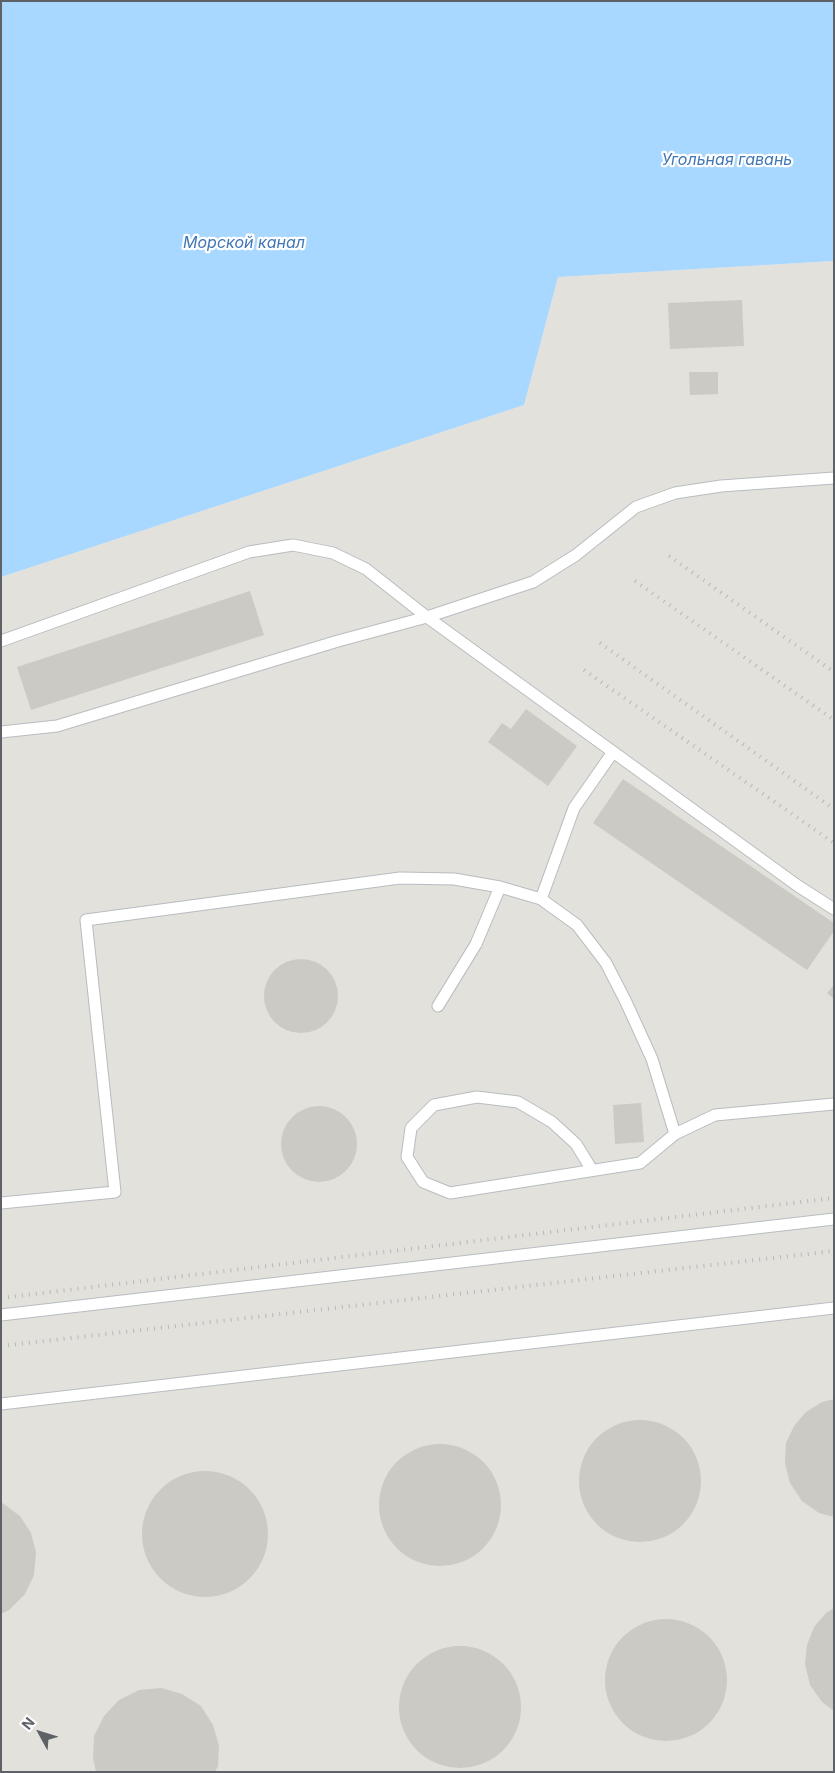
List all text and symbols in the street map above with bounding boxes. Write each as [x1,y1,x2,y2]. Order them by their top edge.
water label: Угольная гавань [662,150,792,170]
water label: Морской канал [183,233,305,253]
north arrow [15,1708,65,1758]
text: N [18,1714,38,1733]

